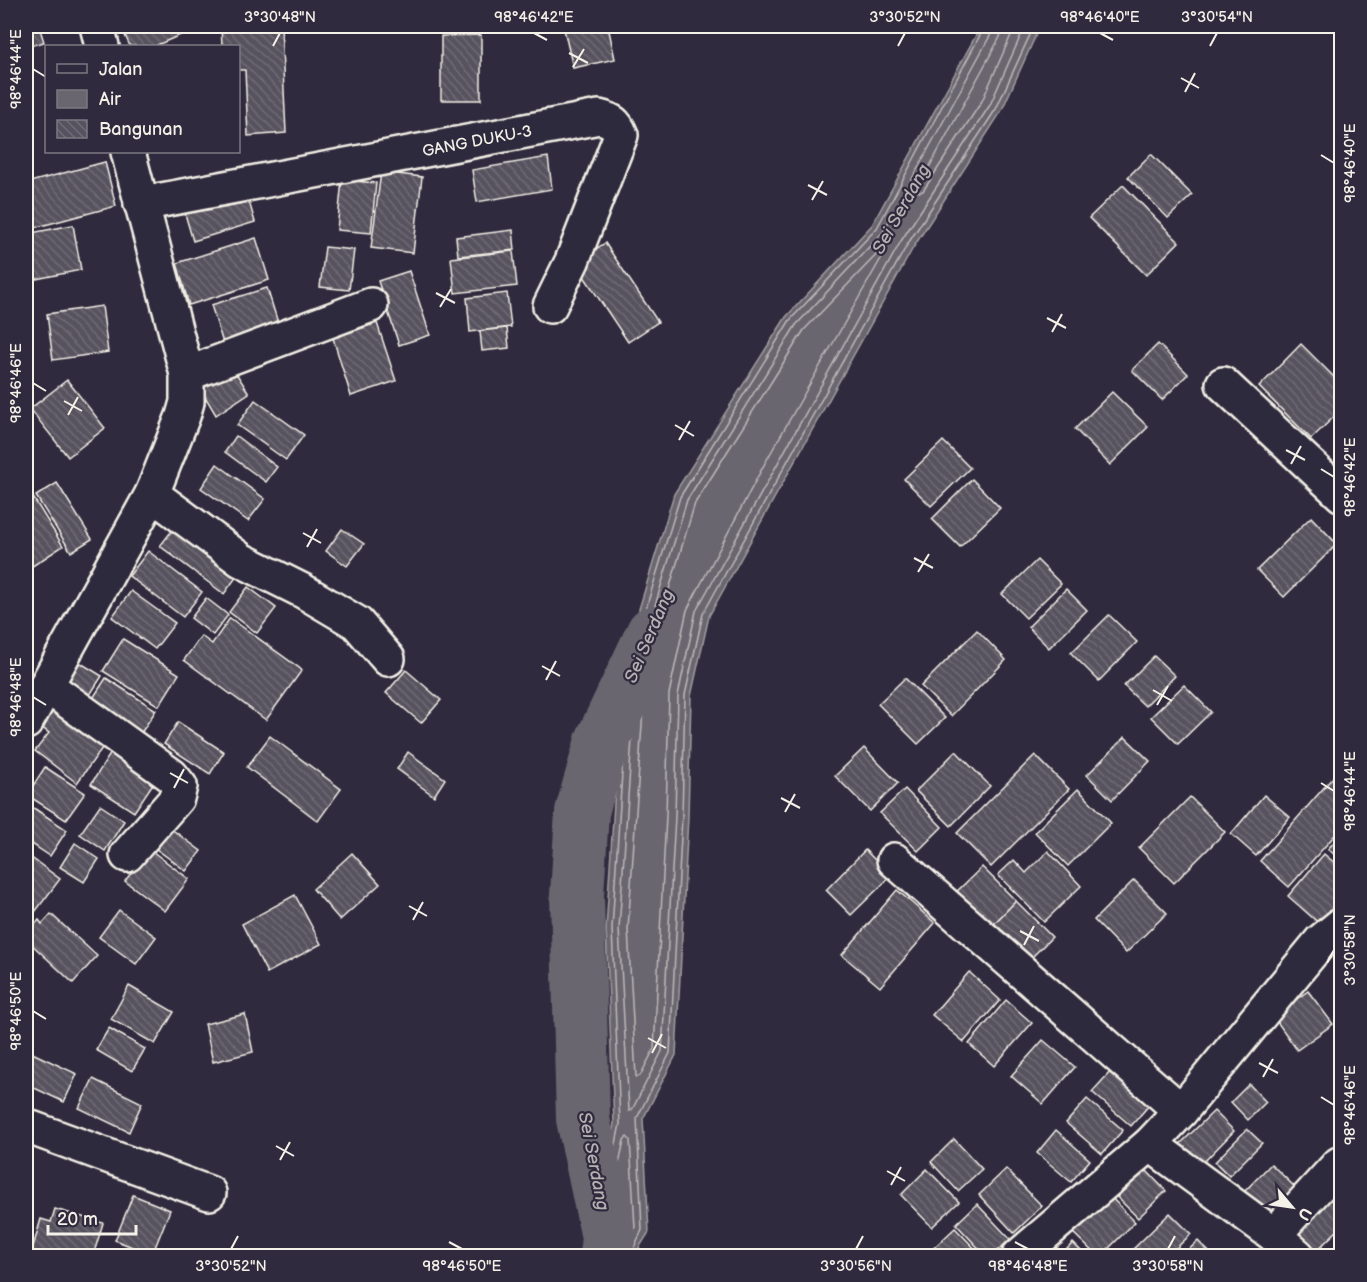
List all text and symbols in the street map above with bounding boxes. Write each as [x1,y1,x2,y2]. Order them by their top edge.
text: 3°30'48"N [244,8,316,27]
text: 98°46'42"E [494,8,574,27]
text: 3°30'52"N [869,8,941,27]
text: 98°46'40"E [1060,8,1140,27]
text: 3°30'54"N [1181,8,1253,27]
text: 98°46'44"E [7,29,26,109]
legend [45,45,240,153]
text: Jalan [99,59,142,80]
text: Air [99,89,121,110]
text: Bangunan [99,119,183,140]
street label: GANG DUKU-3 [421,122,534,161]
text: 98°46'40"E [1341,123,1360,203]
water label: Sei Serdang [868,161,935,258]
text: 98°46'46"E [7,343,26,423]
text: 98°46'42"E [1341,437,1360,517]
water label: Sei Serdang [620,586,679,686]
text: 98°46'48"E [7,657,26,737]
text: 98°46'44"E [1341,751,1360,831]
text: 3°30'58"N [1341,914,1360,986]
text: 98°46'50"E [7,971,26,1050]
text: 98°46'46"E [1341,1065,1360,1145]
water label: Sei Serdang [574,1110,613,1212]
north arrow [1262,1177,1322,1237]
scale bar [48,1198,136,1236]
text: U [1293,1204,1315,1223]
text: 20 m [57,1209,98,1230]
text: 3°30'52"N [195,1257,267,1276]
text: 98°46'50"E [423,1257,502,1276]
text: 3°30'56"N [820,1257,892,1276]
text: 98°46'48"E [988,1257,1068,1276]
text: 3°30'58"N [1132,1257,1204,1276]

